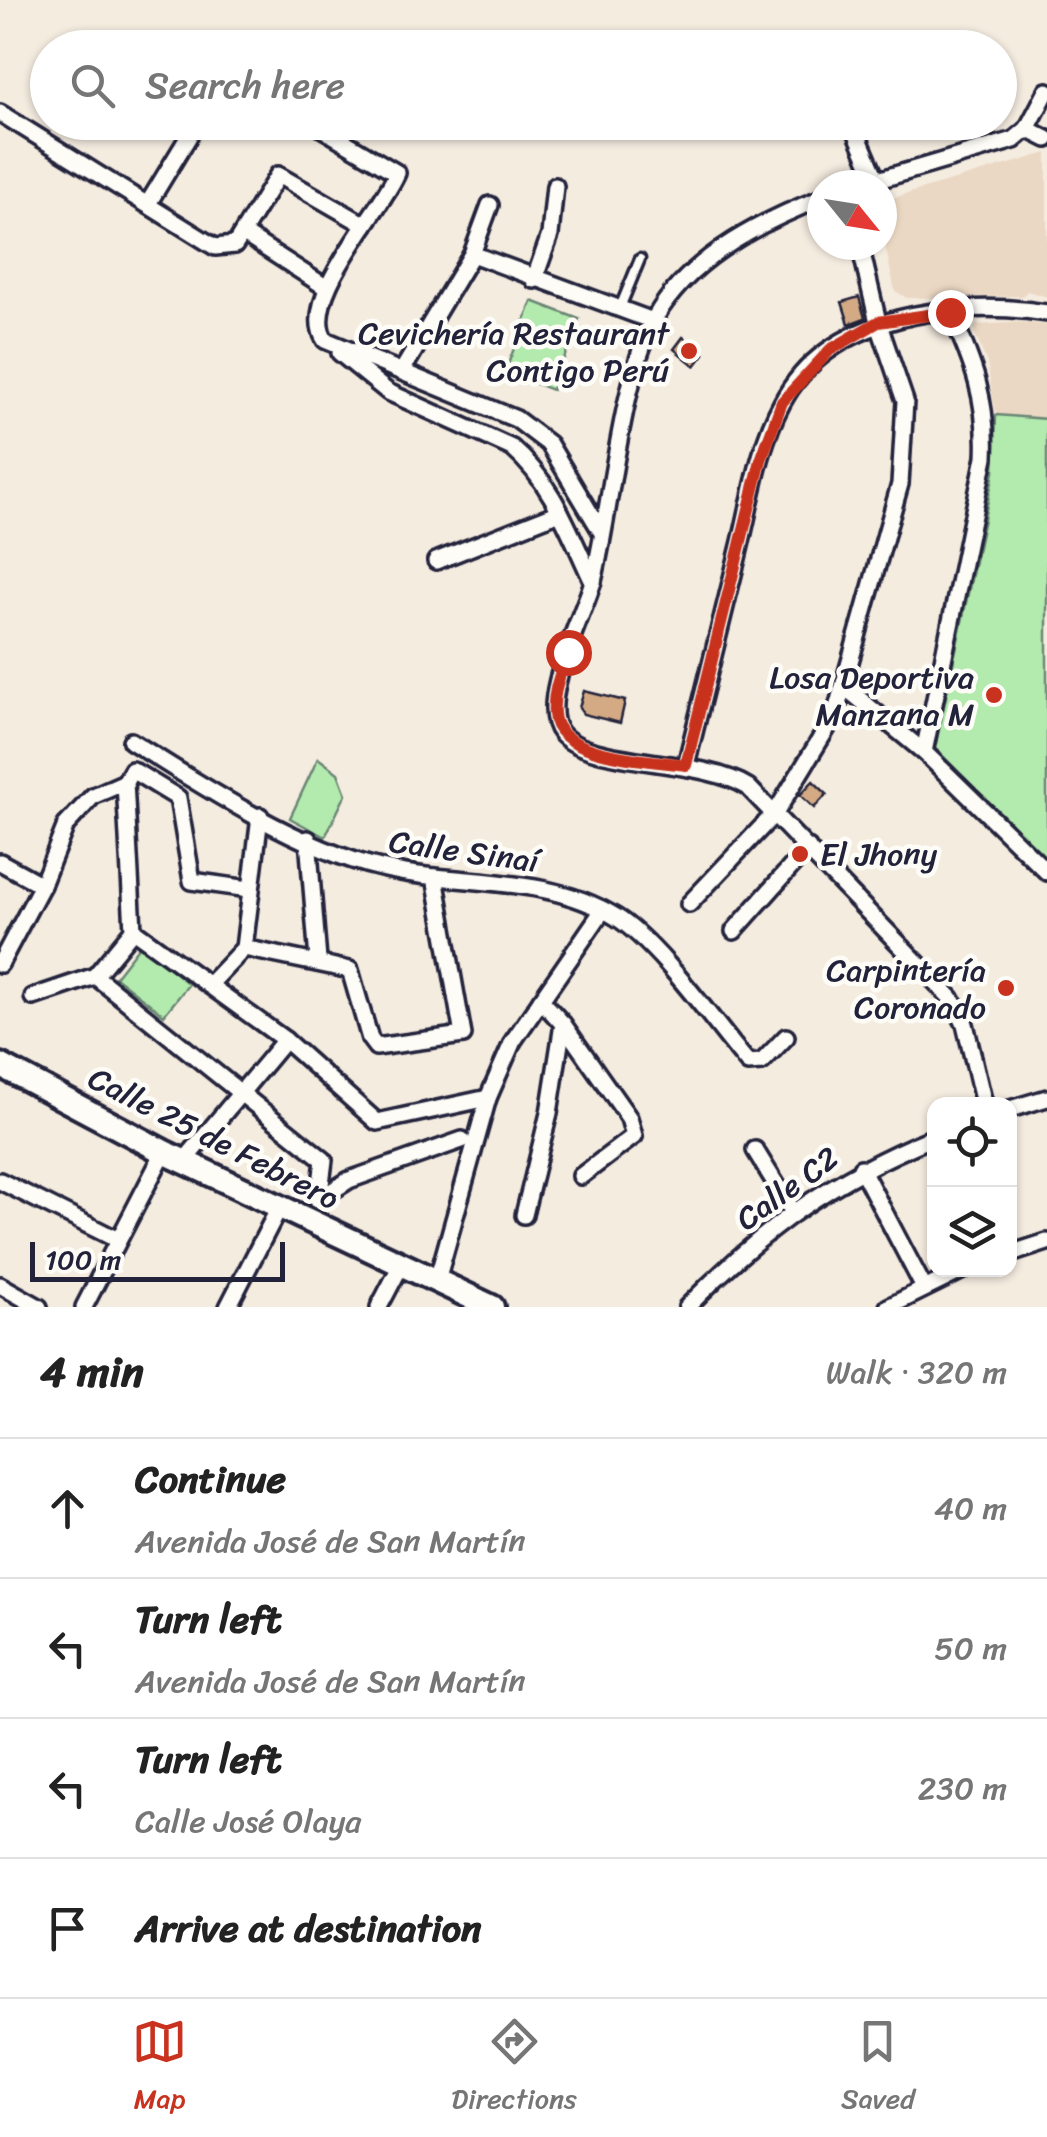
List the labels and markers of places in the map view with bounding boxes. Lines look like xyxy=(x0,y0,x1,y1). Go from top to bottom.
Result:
place label: Cevichería Restaurant Contigo Perú xyxy=(358,305,670,399)
marker: Cevichería Restaurant Contigo Perú xyxy=(678,340,700,362)
place label: Losa Deportiva Manzana M xyxy=(769,649,974,743)
marker: Losa Deportiva Manzana M xyxy=(983,684,1005,706)
place label: El Jhony xyxy=(820,826,938,883)
marker: El Jhony xyxy=(789,843,811,865)
place label: Carpintería Coronado xyxy=(826,942,986,1036)
marker: Carpintería Coronado xyxy=(995,977,1017,999)

